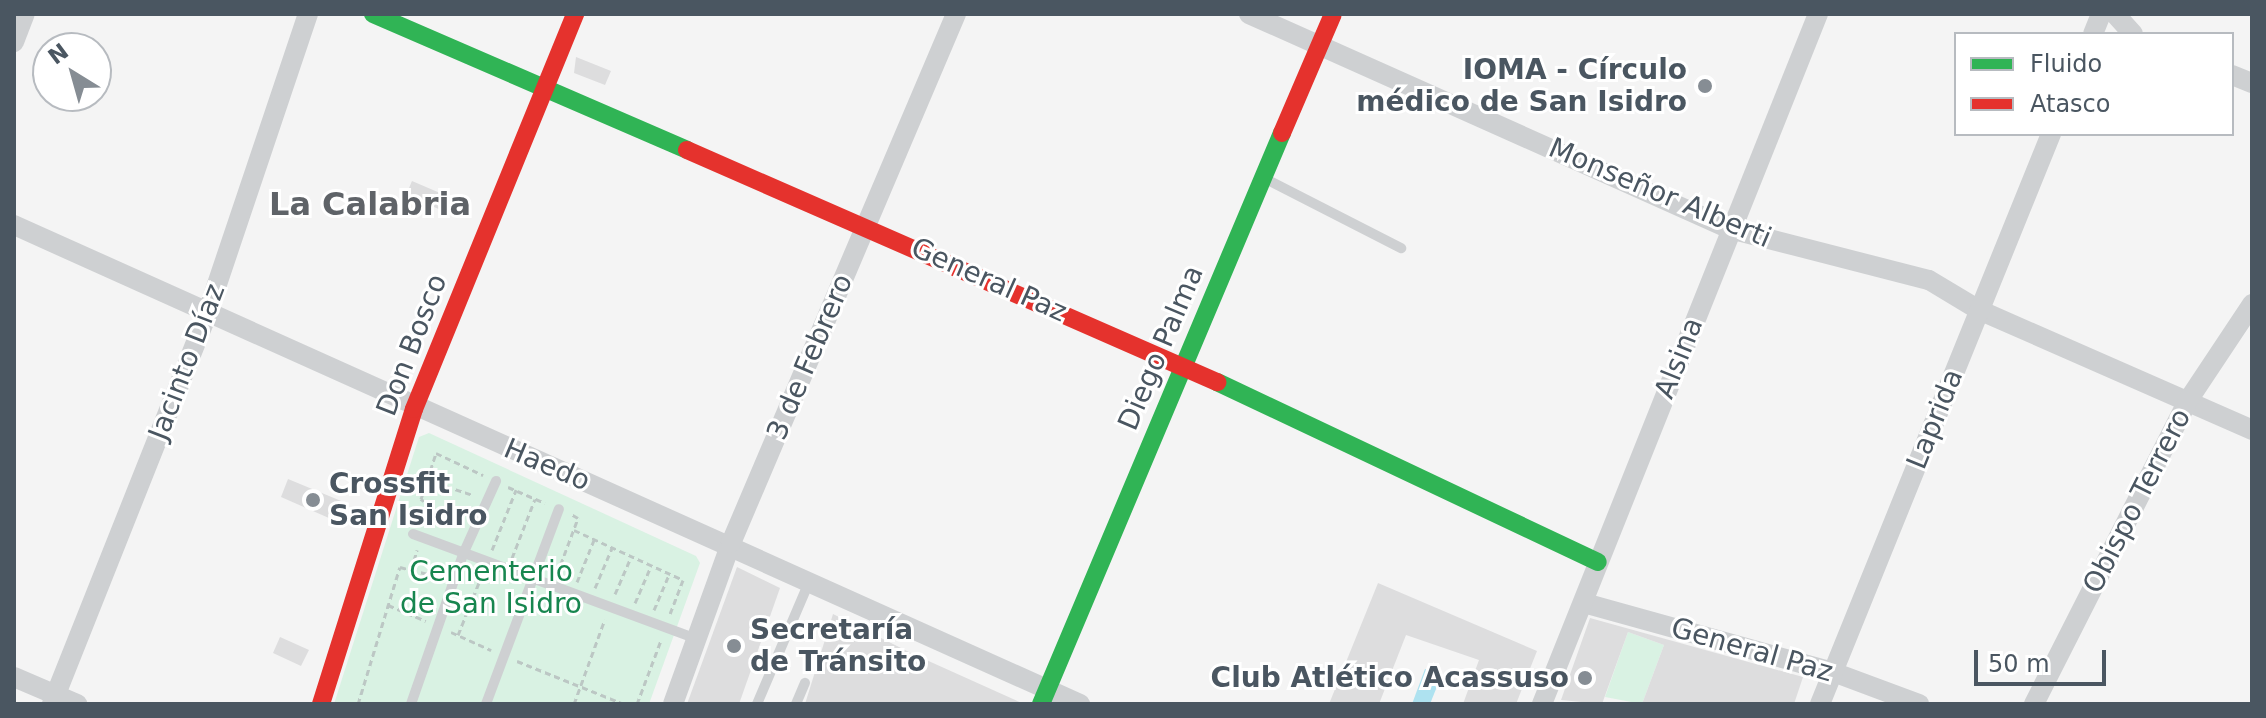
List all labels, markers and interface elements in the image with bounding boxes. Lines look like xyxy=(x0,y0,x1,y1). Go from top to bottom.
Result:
north arrow xyxy=(32,32,112,112)
legend xyxy=(1954,32,2234,136)
text: N xyxy=(44,39,73,70)
text: Fluido xyxy=(2030,50,2102,78)
place label: IOMA - Círculo médico de San Isidro xyxy=(1356,53,1687,119)
marker: IOMA - Círculo médico de San Isidro xyxy=(1694,75,1716,97)
text: Atasco xyxy=(2030,90,2111,118)
street label: Monseñor Alberti xyxy=(1544,131,1776,255)
district label: La Calabria xyxy=(269,185,471,223)
street label: General Paz xyxy=(906,231,1072,329)
street label: Diego Palma xyxy=(1111,261,1211,435)
street label: 3 de Febrero xyxy=(760,269,860,445)
street label: Don Bosco xyxy=(370,270,454,420)
street label: Jacinto Díaz xyxy=(142,279,232,445)
street label: Alsina xyxy=(1648,313,1710,403)
street label: Laprida xyxy=(1900,364,1970,474)
street label: Obispo Terrero xyxy=(2076,403,2198,599)
street label: Haedo xyxy=(499,432,595,498)
place label: Crossfit San Isidro xyxy=(329,467,488,533)
marker: Crossfit San Isidro xyxy=(304,491,322,509)
park label: Cementerio de San Isidro xyxy=(400,555,582,621)
street label: General Paz xyxy=(1667,611,1837,689)
place label: Secretaría de Tránsito xyxy=(750,613,926,679)
scale bar xyxy=(1978,634,2110,684)
marker: Secretaría de Tránsito xyxy=(725,637,743,655)
text: 50 m xyxy=(1988,650,2050,678)
place label: Club Atlético Acassuso xyxy=(1211,661,1569,695)
marker: Club Atlético Acassuso xyxy=(1576,669,1594,687)

